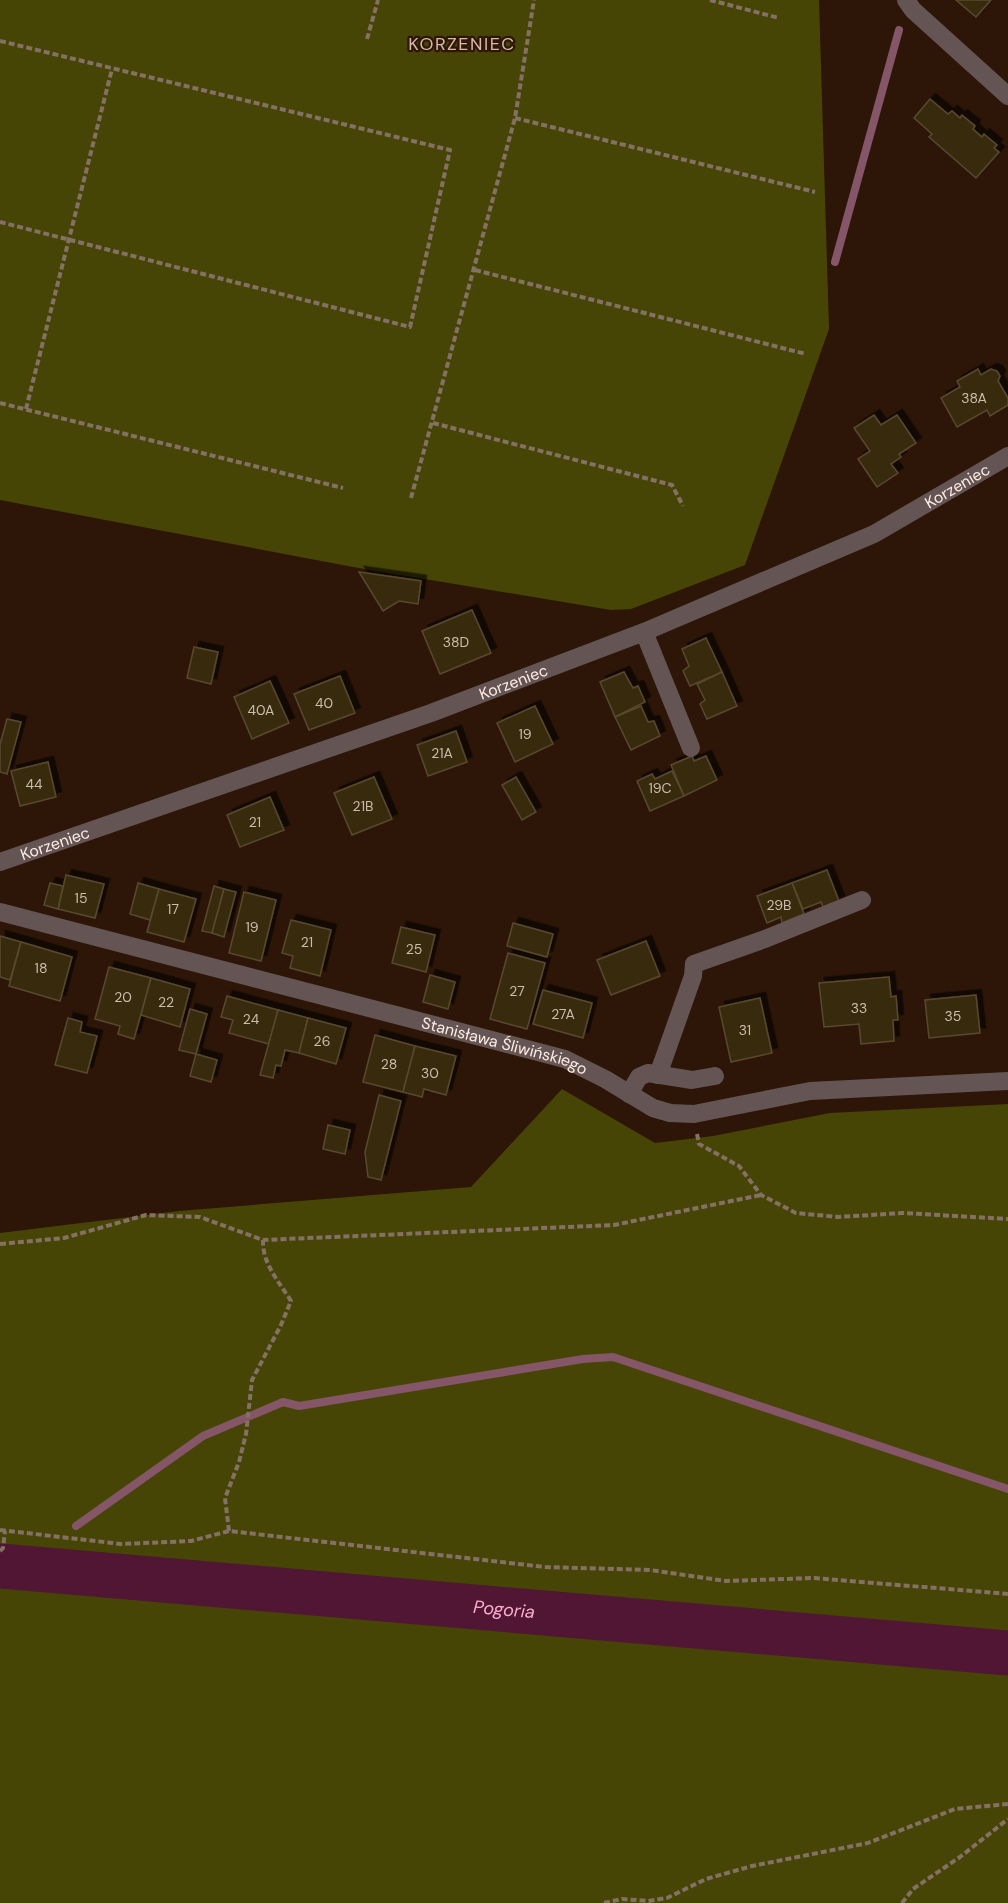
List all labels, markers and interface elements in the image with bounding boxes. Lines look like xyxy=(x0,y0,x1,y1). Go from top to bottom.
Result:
district label: KORZENIEC xyxy=(408,32,516,56)
house number: 38A xyxy=(961,389,987,407)
street label: Korzeniec xyxy=(921,458,993,513)
house number: 38D xyxy=(443,633,469,651)
street label: Korzeniec xyxy=(476,659,551,704)
house number: 40 xyxy=(315,694,333,712)
house number: 40A xyxy=(248,701,274,719)
house number: 19 xyxy=(518,725,532,743)
house number: 21A xyxy=(431,744,453,762)
house number: 44 xyxy=(26,775,43,793)
house number: 19C xyxy=(648,779,672,797)
house number: 21B xyxy=(353,797,373,815)
house number: 21 xyxy=(249,813,261,831)
street label: Korzeniec xyxy=(17,821,92,865)
house number: 15 xyxy=(75,889,87,907)
house number: 29B xyxy=(766,896,792,914)
house number: 17 xyxy=(167,900,179,918)
house number: 19 xyxy=(245,918,259,936)
house number: 21 xyxy=(301,933,313,951)
house number: 25 xyxy=(406,940,422,958)
house number: 18 xyxy=(35,959,47,977)
house number: 27 xyxy=(509,982,525,1000)
house number: 20 xyxy=(114,988,132,1006)
house number: 22 xyxy=(158,993,174,1011)
house number: 33 xyxy=(851,999,867,1017)
house number: 27A xyxy=(551,1005,575,1023)
house number: 35 xyxy=(945,1007,961,1025)
house number: 24 xyxy=(243,1010,260,1028)
street label: Stanisława Śliwińskiego xyxy=(419,1012,591,1079)
house number: 31 xyxy=(739,1021,751,1039)
house number: 26 xyxy=(314,1032,330,1050)
house number: 28 xyxy=(381,1055,397,1073)
house number: 30 xyxy=(421,1064,439,1082)
water label: Pogoria xyxy=(472,1595,536,1624)

